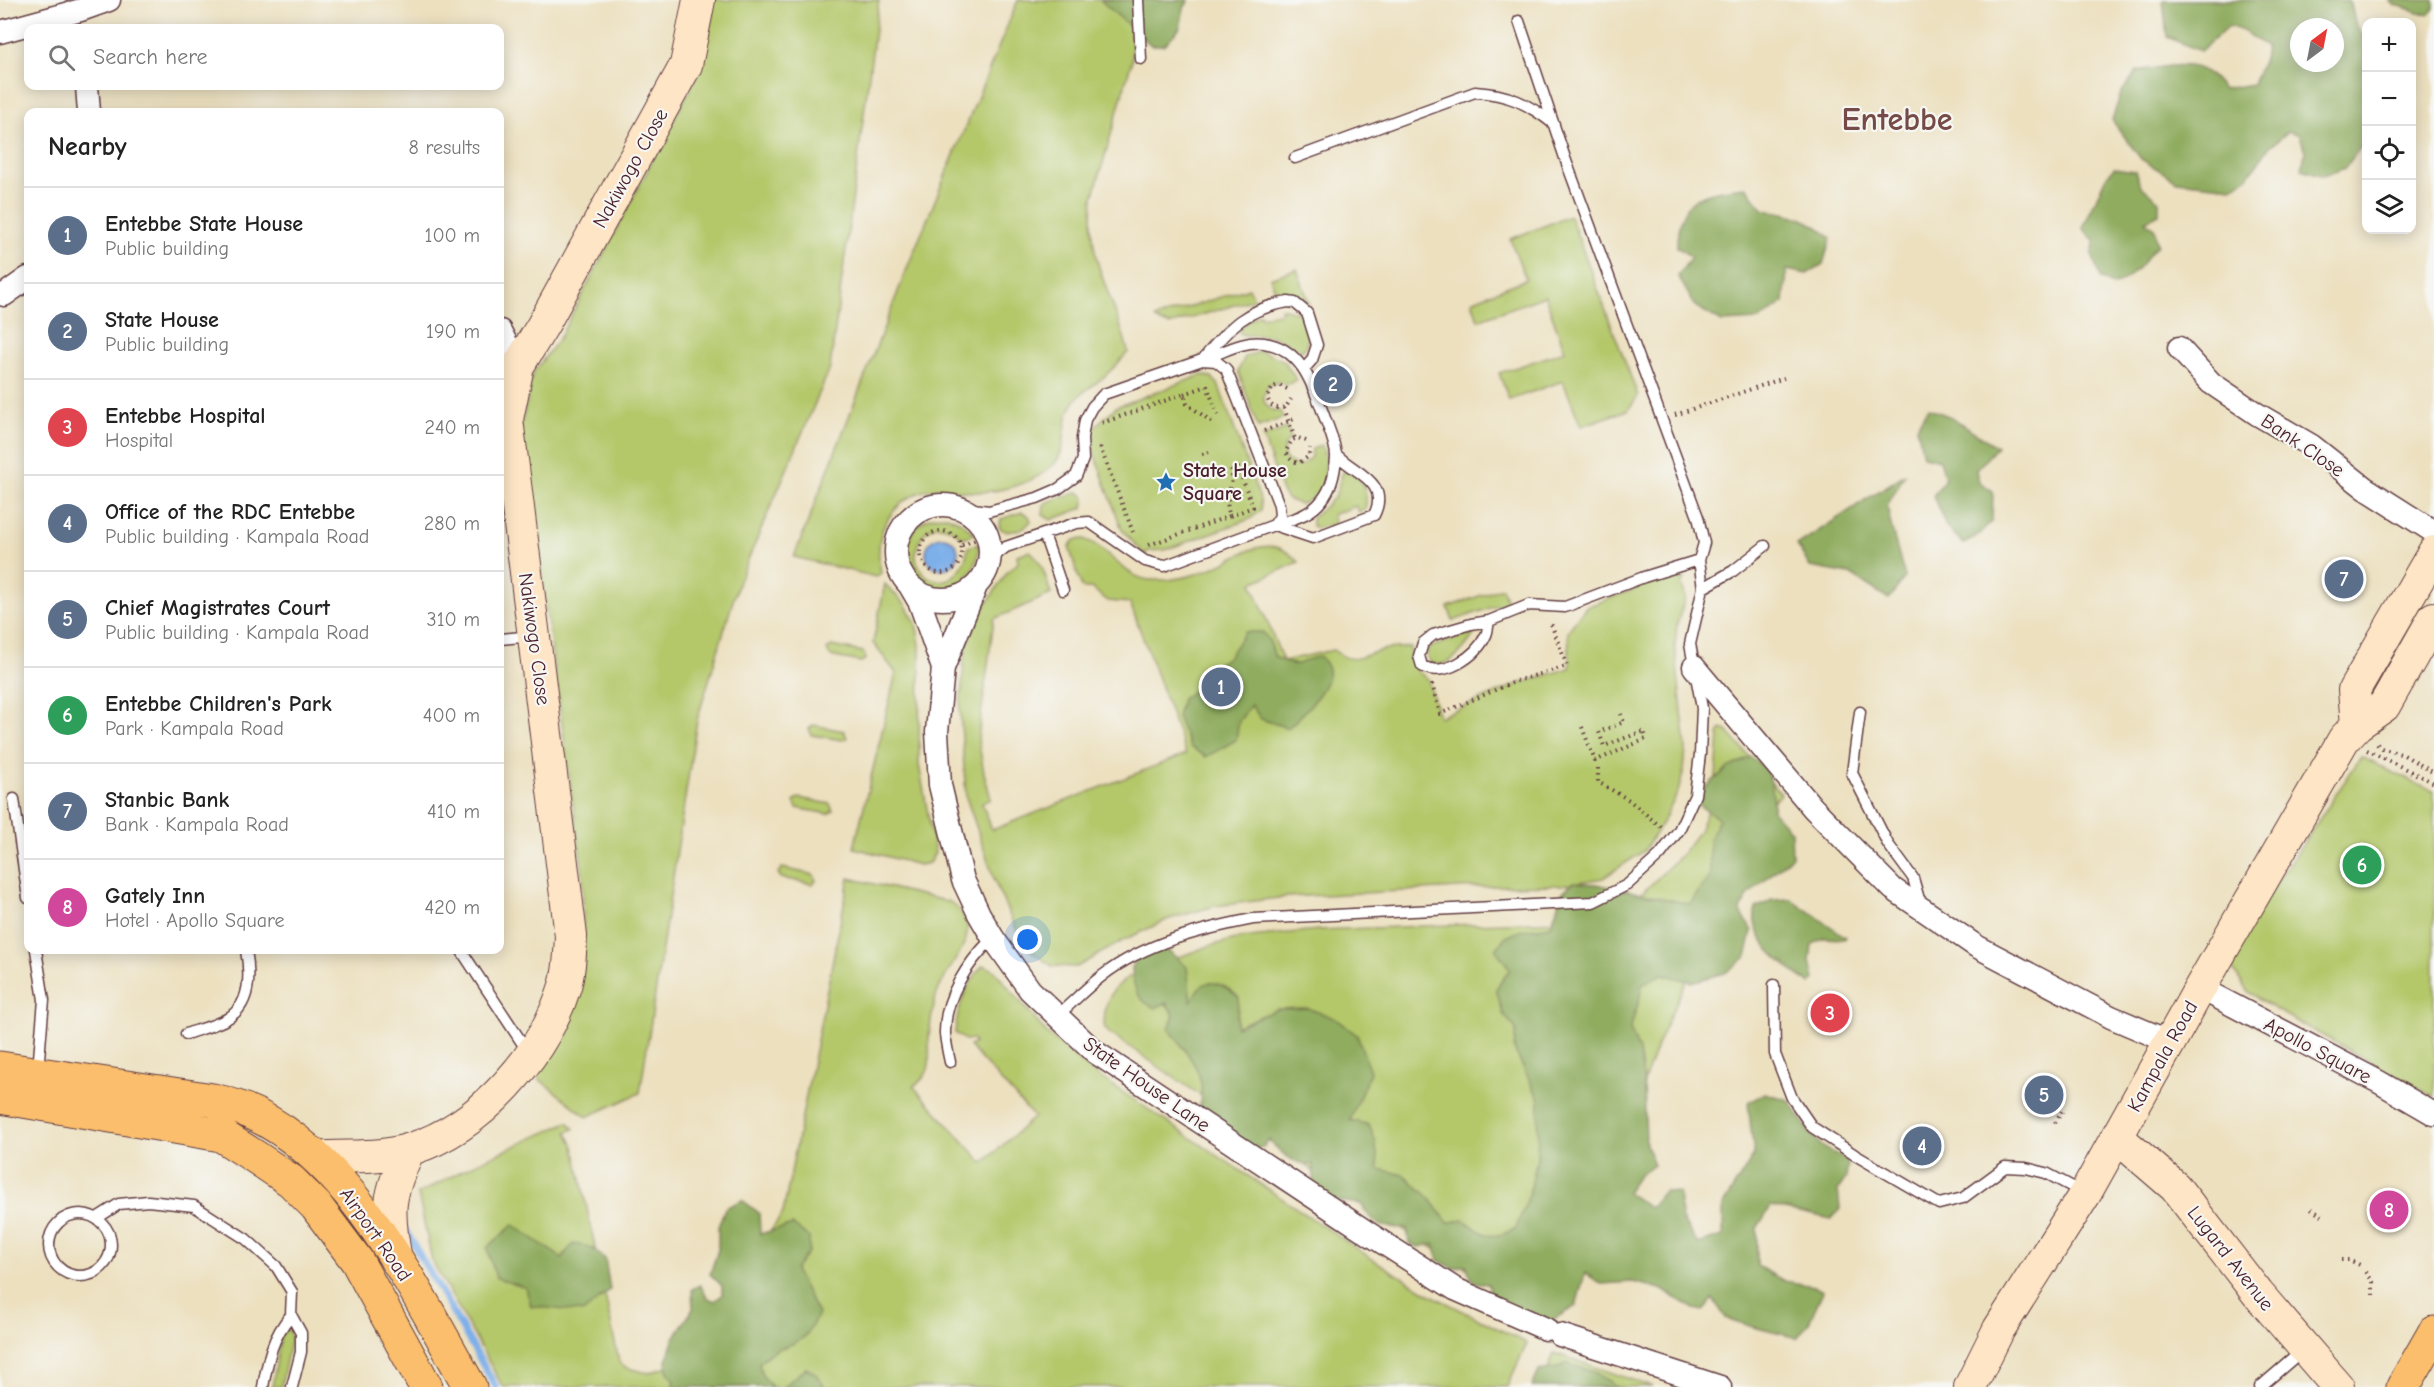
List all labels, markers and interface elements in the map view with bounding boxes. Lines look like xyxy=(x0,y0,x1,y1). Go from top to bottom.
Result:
north arrow xyxy=(2290,18,2344,72)
map controls xyxy=(2362,18,2416,234)
button: + xyxy=(2362,18,2416,72)
search box xyxy=(24,24,504,90)
icon: search xyxy=(45,41,78,74)
text: Search here xyxy=(93,44,208,70)
button: − xyxy=(2362,72,2416,126)
district label: Entebbe xyxy=(1841,101,1953,138)
street label: Nakiwogo Close xyxy=(588,104,673,232)
button: locate xyxy=(2362,126,2416,180)
text: Nearby xyxy=(48,132,127,162)
text: 8 results xyxy=(408,136,480,159)
button: layers xyxy=(2362,180,2416,234)
text: Entebbe State House xyxy=(105,211,303,237)
text: 1 xyxy=(64,224,71,247)
text: 100 m xyxy=(425,224,480,247)
text: Public building xyxy=(105,237,229,260)
text: State House xyxy=(105,307,219,333)
text: 2 xyxy=(63,320,72,343)
text: 190 m xyxy=(426,320,480,343)
text: Public building xyxy=(105,333,229,356)
pin: 2 xyxy=(1314,362,1352,406)
text: Entebbe Hospital xyxy=(105,403,266,429)
street label: Bank Close xyxy=(2257,409,2349,482)
text: 3 xyxy=(63,416,72,439)
text: 240 m xyxy=(425,416,480,439)
text: Hospital xyxy=(105,429,173,452)
place label: State House Square xyxy=(1183,459,1287,505)
place icon: State House Square xyxy=(1154,470,1178,494)
text: Office of the RDC Entebbe xyxy=(105,499,355,525)
text: 4 xyxy=(63,512,72,535)
text: 280 m xyxy=(424,512,480,535)
text: Public building · Kampala Road xyxy=(105,525,369,548)
pin: 7 xyxy=(2324,556,2364,602)
street label: Nakiwogo Close xyxy=(514,572,555,707)
text: Chief Magistrates Court xyxy=(105,595,330,621)
text: 5 xyxy=(62,608,73,631)
text: 310 m xyxy=(427,608,480,631)
text: Public building · Kampala Road xyxy=(105,621,369,644)
pin: 1 xyxy=(1202,664,1240,710)
text: Entebbe Children's Park xyxy=(105,691,332,717)
text: 6 xyxy=(62,704,73,727)
text: 400 m xyxy=(423,704,480,727)
text: Park · Kampala Road xyxy=(105,717,284,740)
text: Stanbic Bank xyxy=(105,787,229,813)
text: 7 xyxy=(63,800,72,823)
text: 410 m xyxy=(427,800,480,823)
text: Bank · Kampala Road xyxy=(105,813,289,836)
pin: 6 xyxy=(2342,842,2382,888)
text: Gately Inn xyxy=(105,883,205,909)
text: 8 xyxy=(62,896,73,919)
text: 420 m xyxy=(424,896,480,919)
text: Hotel · Apollo Square xyxy=(105,909,285,932)
your location xyxy=(1013,925,1042,954)
pin: 3 xyxy=(1810,990,1850,1036)
street label: Kampala Road xyxy=(2122,997,2202,1116)
street label: Apollo Square xyxy=(2260,1013,2375,1088)
street label: State House Lane xyxy=(1079,1032,1215,1137)
pin: 5 xyxy=(2024,1072,2064,1118)
pin: 4 xyxy=(1902,1124,1942,1168)
street label: Airport Road xyxy=(335,1183,416,1285)
pin: 8 xyxy=(2370,1188,2408,1232)
street label: Lugard Avenue xyxy=(2183,1201,2279,1315)

